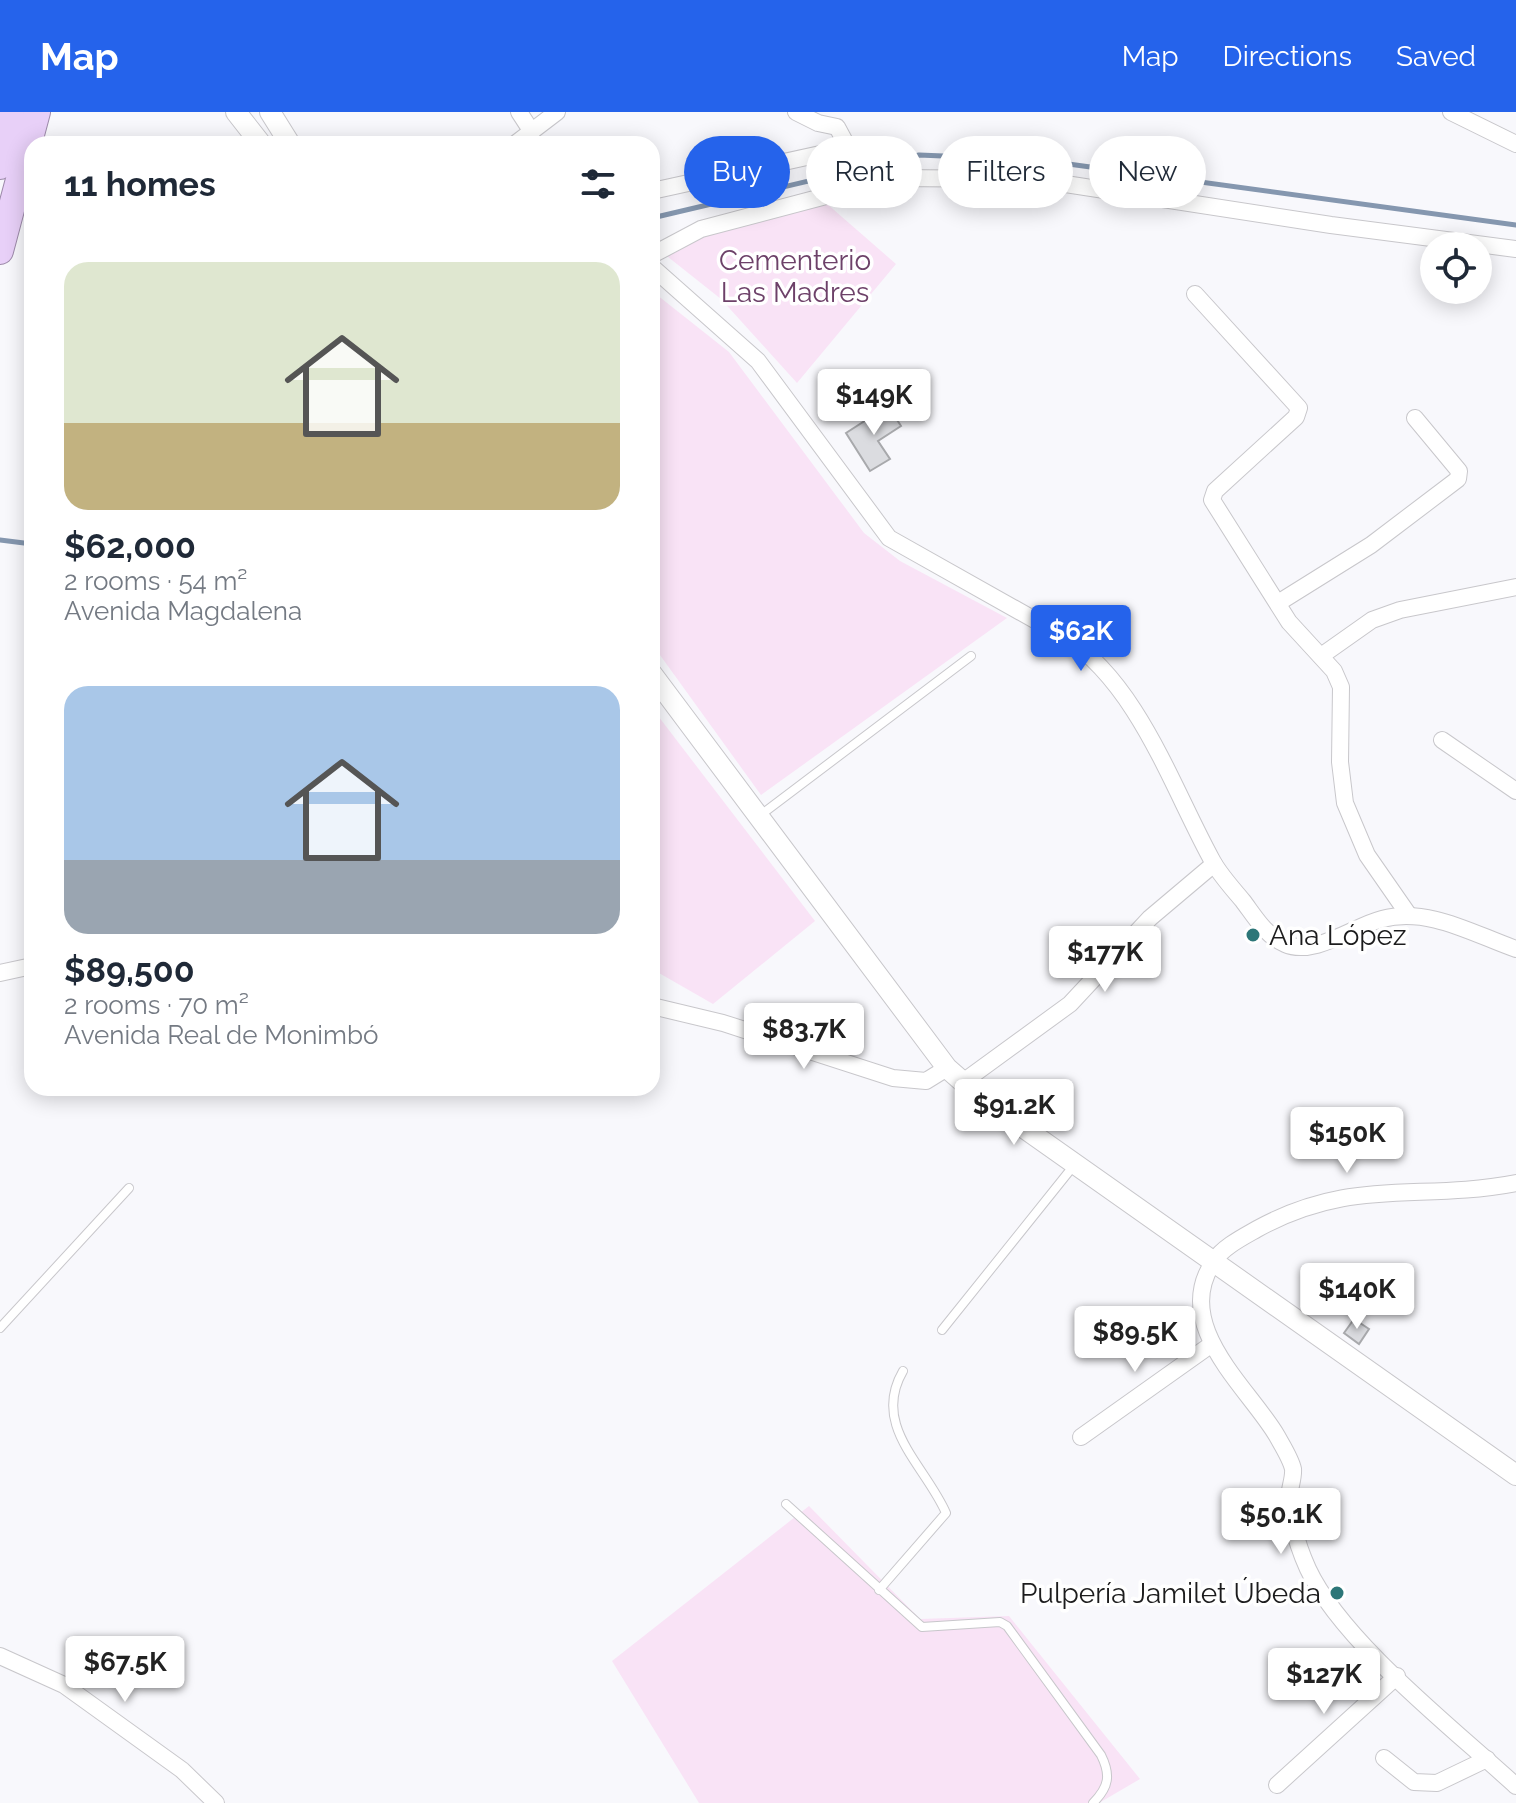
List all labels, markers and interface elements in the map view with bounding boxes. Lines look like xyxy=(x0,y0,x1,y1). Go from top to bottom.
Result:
text: Map xyxy=(40,34,119,79)
text: Map xyxy=(1122,40,1179,73)
text: Directions xyxy=(1223,40,1352,73)
text: Saved xyxy=(1396,40,1476,73)
chip: Buy xyxy=(684,136,790,208)
chip: Rent xyxy=(806,136,922,208)
chip: Filters xyxy=(938,136,1073,208)
chip: New xyxy=(1089,136,1206,208)
icon: filters xyxy=(576,162,620,206)
text: 11 homes xyxy=(64,164,216,204)
map controls xyxy=(1420,232,1492,304)
button: locate xyxy=(1420,232,1492,304)
park label: Cementerio Las Madres xyxy=(719,244,871,309)
icon: home xyxy=(270,314,414,458)
pin: $149K xyxy=(818,369,930,437)
text: $149K xyxy=(836,380,912,410)
text: $62,000 xyxy=(64,526,196,566)
text: 2 rooms · 54 m² xyxy=(64,566,247,596)
text: Avenida Magdalena xyxy=(64,596,302,626)
pin: $62K xyxy=(1034,605,1128,673)
text: $62K xyxy=(1049,616,1113,646)
icon: home xyxy=(270,738,414,882)
place label: Ana López xyxy=(1269,919,1407,952)
pin: $177K xyxy=(1049,926,1161,994)
marker: Ana López xyxy=(1244,926,1262,944)
text: $177K xyxy=(1067,937,1143,967)
text: $89,500 xyxy=(64,950,195,990)
text: 2 rooms · 70 m² xyxy=(64,990,249,1020)
pin: $83.7K xyxy=(739,1003,869,1071)
text: $83.7K xyxy=(762,1014,846,1044)
text: Avenida Real de Monimbó xyxy=(64,1020,378,1050)
pin: $91.2K xyxy=(949,1079,1079,1147)
text: $91.2K xyxy=(973,1090,1055,1120)
pin: $150K xyxy=(1291,1107,1403,1175)
text: $150K xyxy=(1308,1118,1386,1148)
pin: $140K xyxy=(1301,1263,1413,1331)
text: $140K xyxy=(1318,1274,1396,1304)
pin: $89.5K xyxy=(1070,1306,1200,1374)
text: $89.5K xyxy=(1092,1317,1178,1347)
pin: $50.1K xyxy=(1216,1488,1346,1556)
text: $50.1K xyxy=(1240,1499,1322,1529)
place label: Pulpería Jamilet Úbeda xyxy=(1020,1577,1321,1610)
marker: Pulpería Jamilet Úbeda xyxy=(1328,1584,1346,1602)
pin: $67.5K xyxy=(60,1636,190,1704)
text: $67.5K xyxy=(83,1647,167,1677)
pin: $127K xyxy=(1268,1648,1380,1716)
text: $127K xyxy=(1286,1659,1362,1689)

